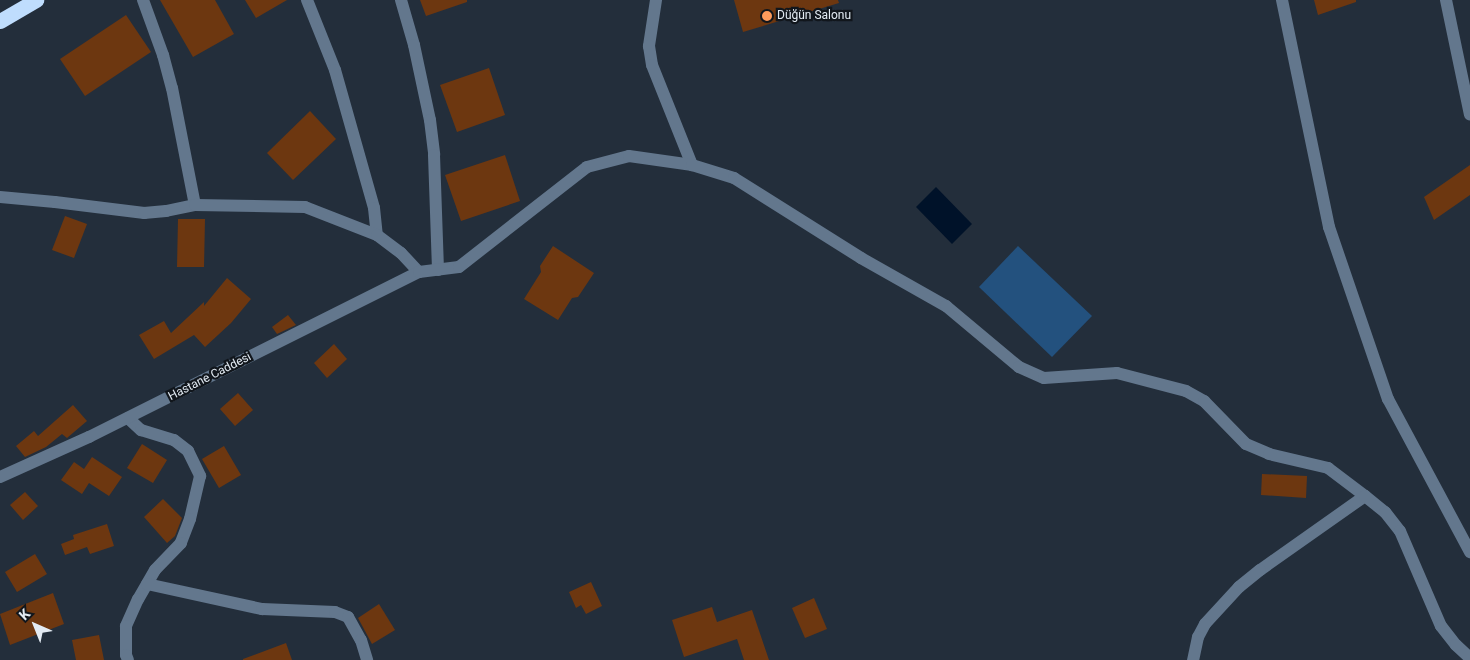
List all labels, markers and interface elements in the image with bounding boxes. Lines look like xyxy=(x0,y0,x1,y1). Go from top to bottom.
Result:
place label: Düğün Salonu xyxy=(777,9,851,23)
marker: Düğün Salonu xyxy=(761,10,773,22)
street label: Hastane Caddesi xyxy=(166,350,254,404)
north arrow xyxy=(10,600,60,650)
text: K xyxy=(16,605,33,623)

